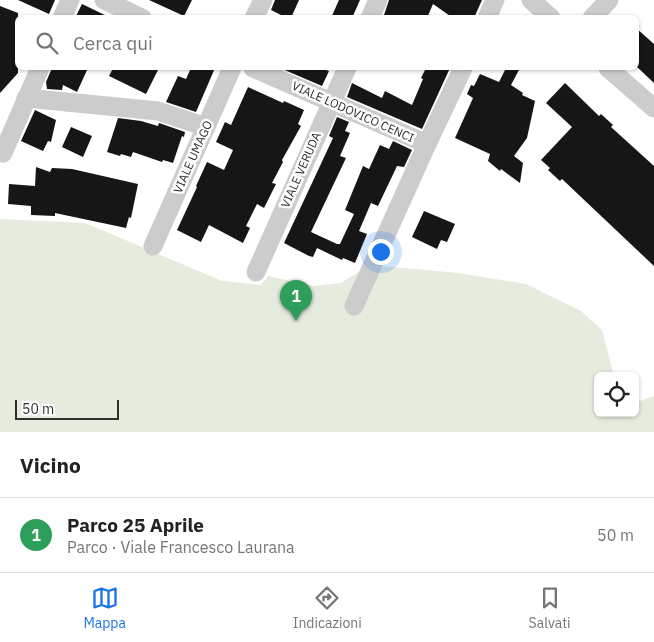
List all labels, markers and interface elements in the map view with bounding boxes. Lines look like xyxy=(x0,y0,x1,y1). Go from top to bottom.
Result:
search box xyxy=(15,15,639,70)
icon: search xyxy=(33,29,61,57)
text: Cerca qui xyxy=(73,31,153,55)
street label: VIALE LODOVICO CENCI xyxy=(290,78,417,145)
street label: VIALE UMAGO xyxy=(170,118,215,195)
street label: VIALE VERUDA xyxy=(277,129,324,210)
your location xyxy=(368,239,394,265)
pin: 1 xyxy=(280,280,312,321)
map controls xyxy=(594,372,639,417)
button: locate xyxy=(594,372,639,417)
scale bar xyxy=(15,397,119,420)
text: 50 m xyxy=(22,400,54,418)
text: Vicino xyxy=(20,451,81,479)
text: Parco 25 Aprile xyxy=(67,513,204,537)
text: 1 xyxy=(31,525,41,545)
text: 50 m xyxy=(597,525,634,545)
text: Parco · Viale Francesco Laurana xyxy=(67,537,295,557)
tab: Mappa xyxy=(83,584,126,632)
tab: Indicazioni xyxy=(293,584,362,632)
tab: Salvati xyxy=(529,584,571,632)

